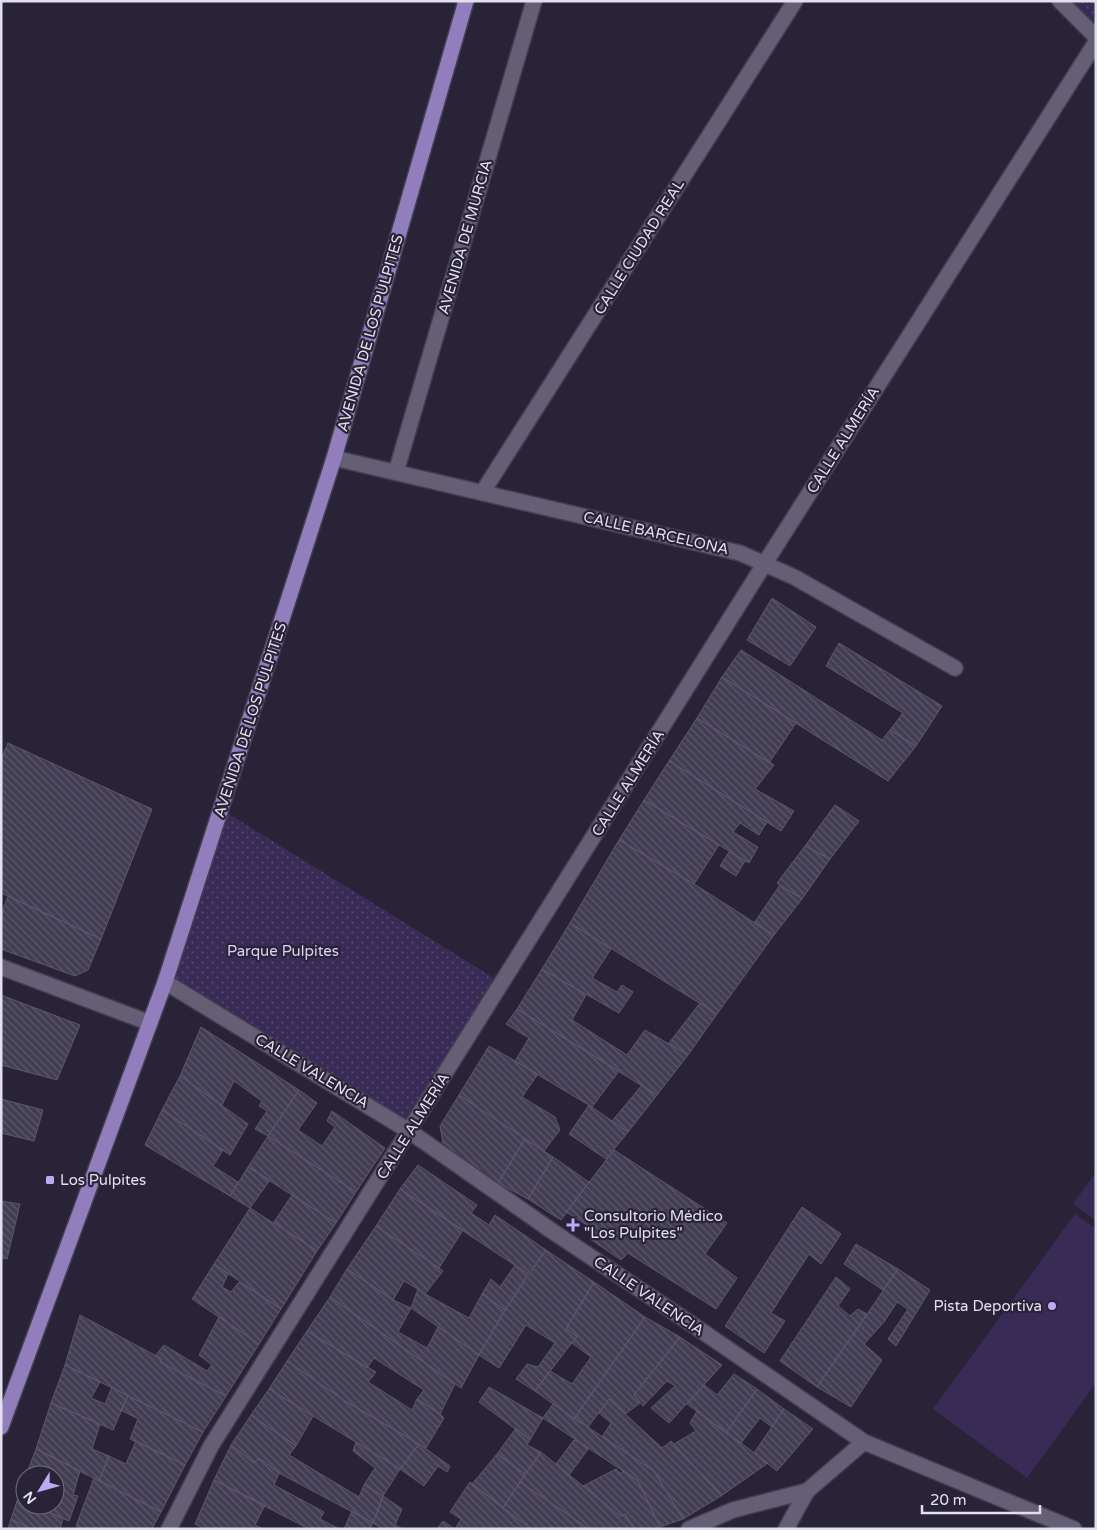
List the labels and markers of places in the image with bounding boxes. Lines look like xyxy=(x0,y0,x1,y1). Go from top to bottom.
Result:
place label: Los Pulpites xyxy=(60,1171,146,1189)
marker: Los Pulpites xyxy=(44,1174,56,1186)
place label: Consultorio Médico "Los Pulpites" xyxy=(584,1207,723,1242)
marker: Consultorio Médico "Los Pulpites" xyxy=(566,1218,580,1232)
place label: Pista Deportiva xyxy=(934,1297,1042,1315)
marker: Pista Deportiva xyxy=(1046,1300,1058,1312)

